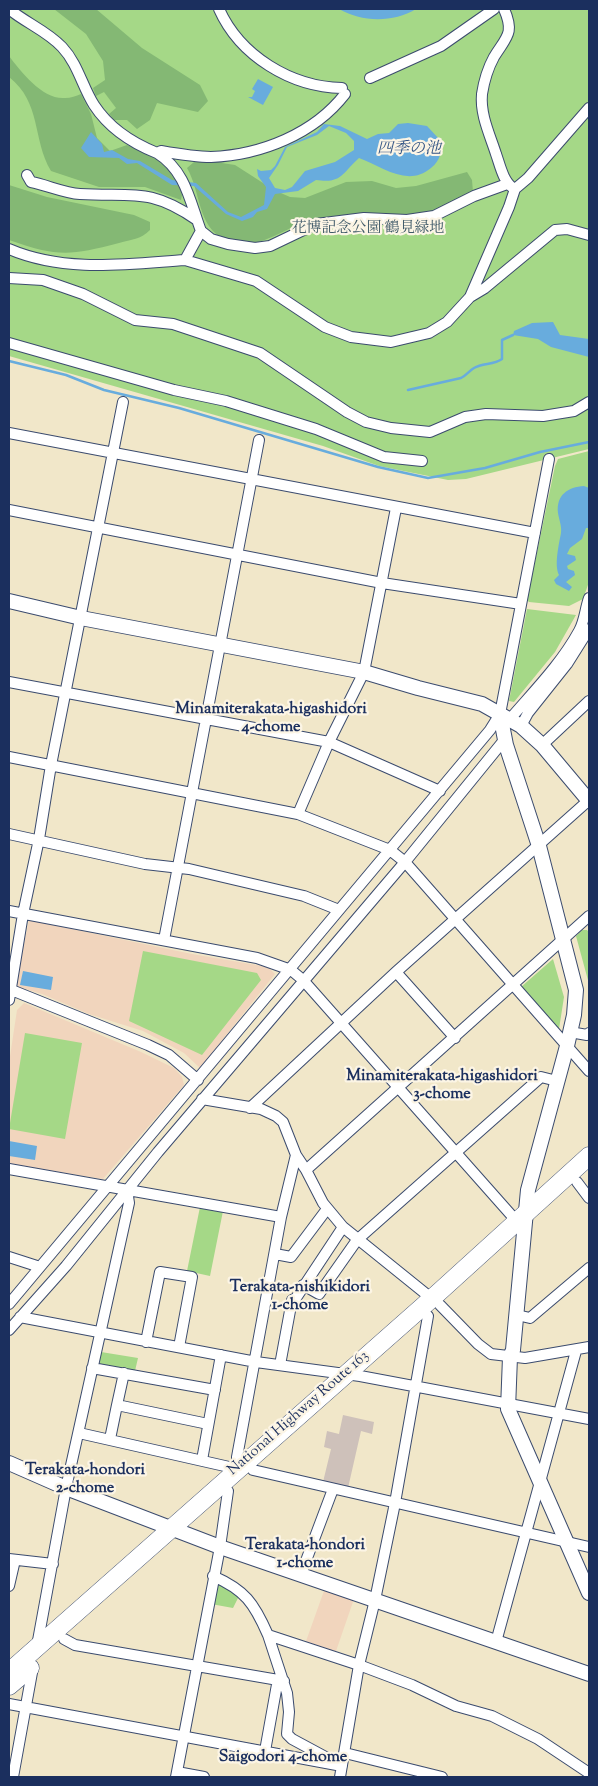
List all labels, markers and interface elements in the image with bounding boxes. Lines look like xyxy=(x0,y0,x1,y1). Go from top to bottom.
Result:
water label: 四季の池 xyxy=(377,140,441,160)
park label: 花博記念公園 鶴見緑地 xyxy=(291,220,445,238)
district label: Minamiterakata-higashidori 4-chome xyxy=(175,700,367,738)
district label: Minamiterakata-higashidori 3-chome xyxy=(346,1067,538,1105)
district label: Terakata-nishikidori 1-chome xyxy=(230,1278,370,1316)
street label: National Highway Route 163 xyxy=(225,1348,373,1480)
district label: Terakata-hondori 2-chome xyxy=(25,1461,145,1499)
district label: Terakata-hondori 1-chome xyxy=(245,1536,365,1574)
district label: Saigodori 4-chome xyxy=(219,1748,347,1768)

